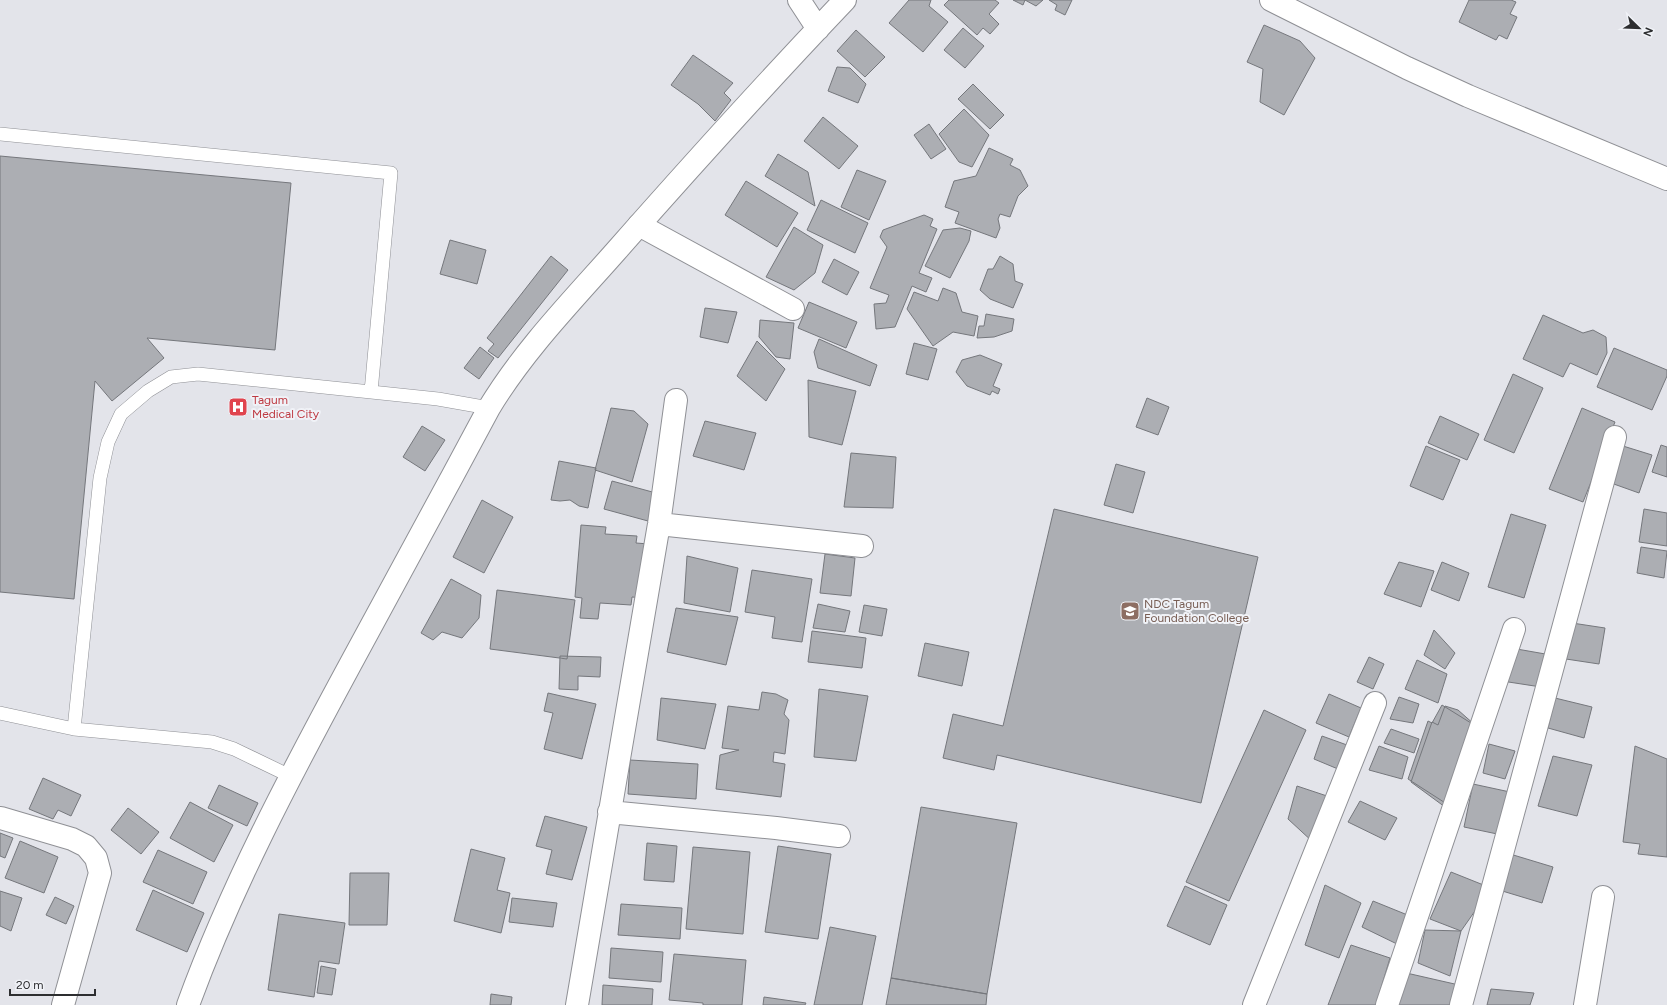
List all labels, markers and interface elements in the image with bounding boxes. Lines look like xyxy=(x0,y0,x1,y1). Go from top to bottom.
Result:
north arrow xyxy=(1619,8,1659,48)
text: N xyxy=(1640,25,1655,38)
place label: Tagum Medical City xyxy=(252,393,320,421)
hospital icon: Tagum Medical City xyxy=(227,396,249,418)
place label: NDC Tagum Foundation College xyxy=(1144,597,1249,625)
school or university icon: NDC Tagum Foundation College xyxy=(1119,600,1141,622)
scale bar xyxy=(10,971,95,997)
text: 20 m xyxy=(16,978,44,992)

